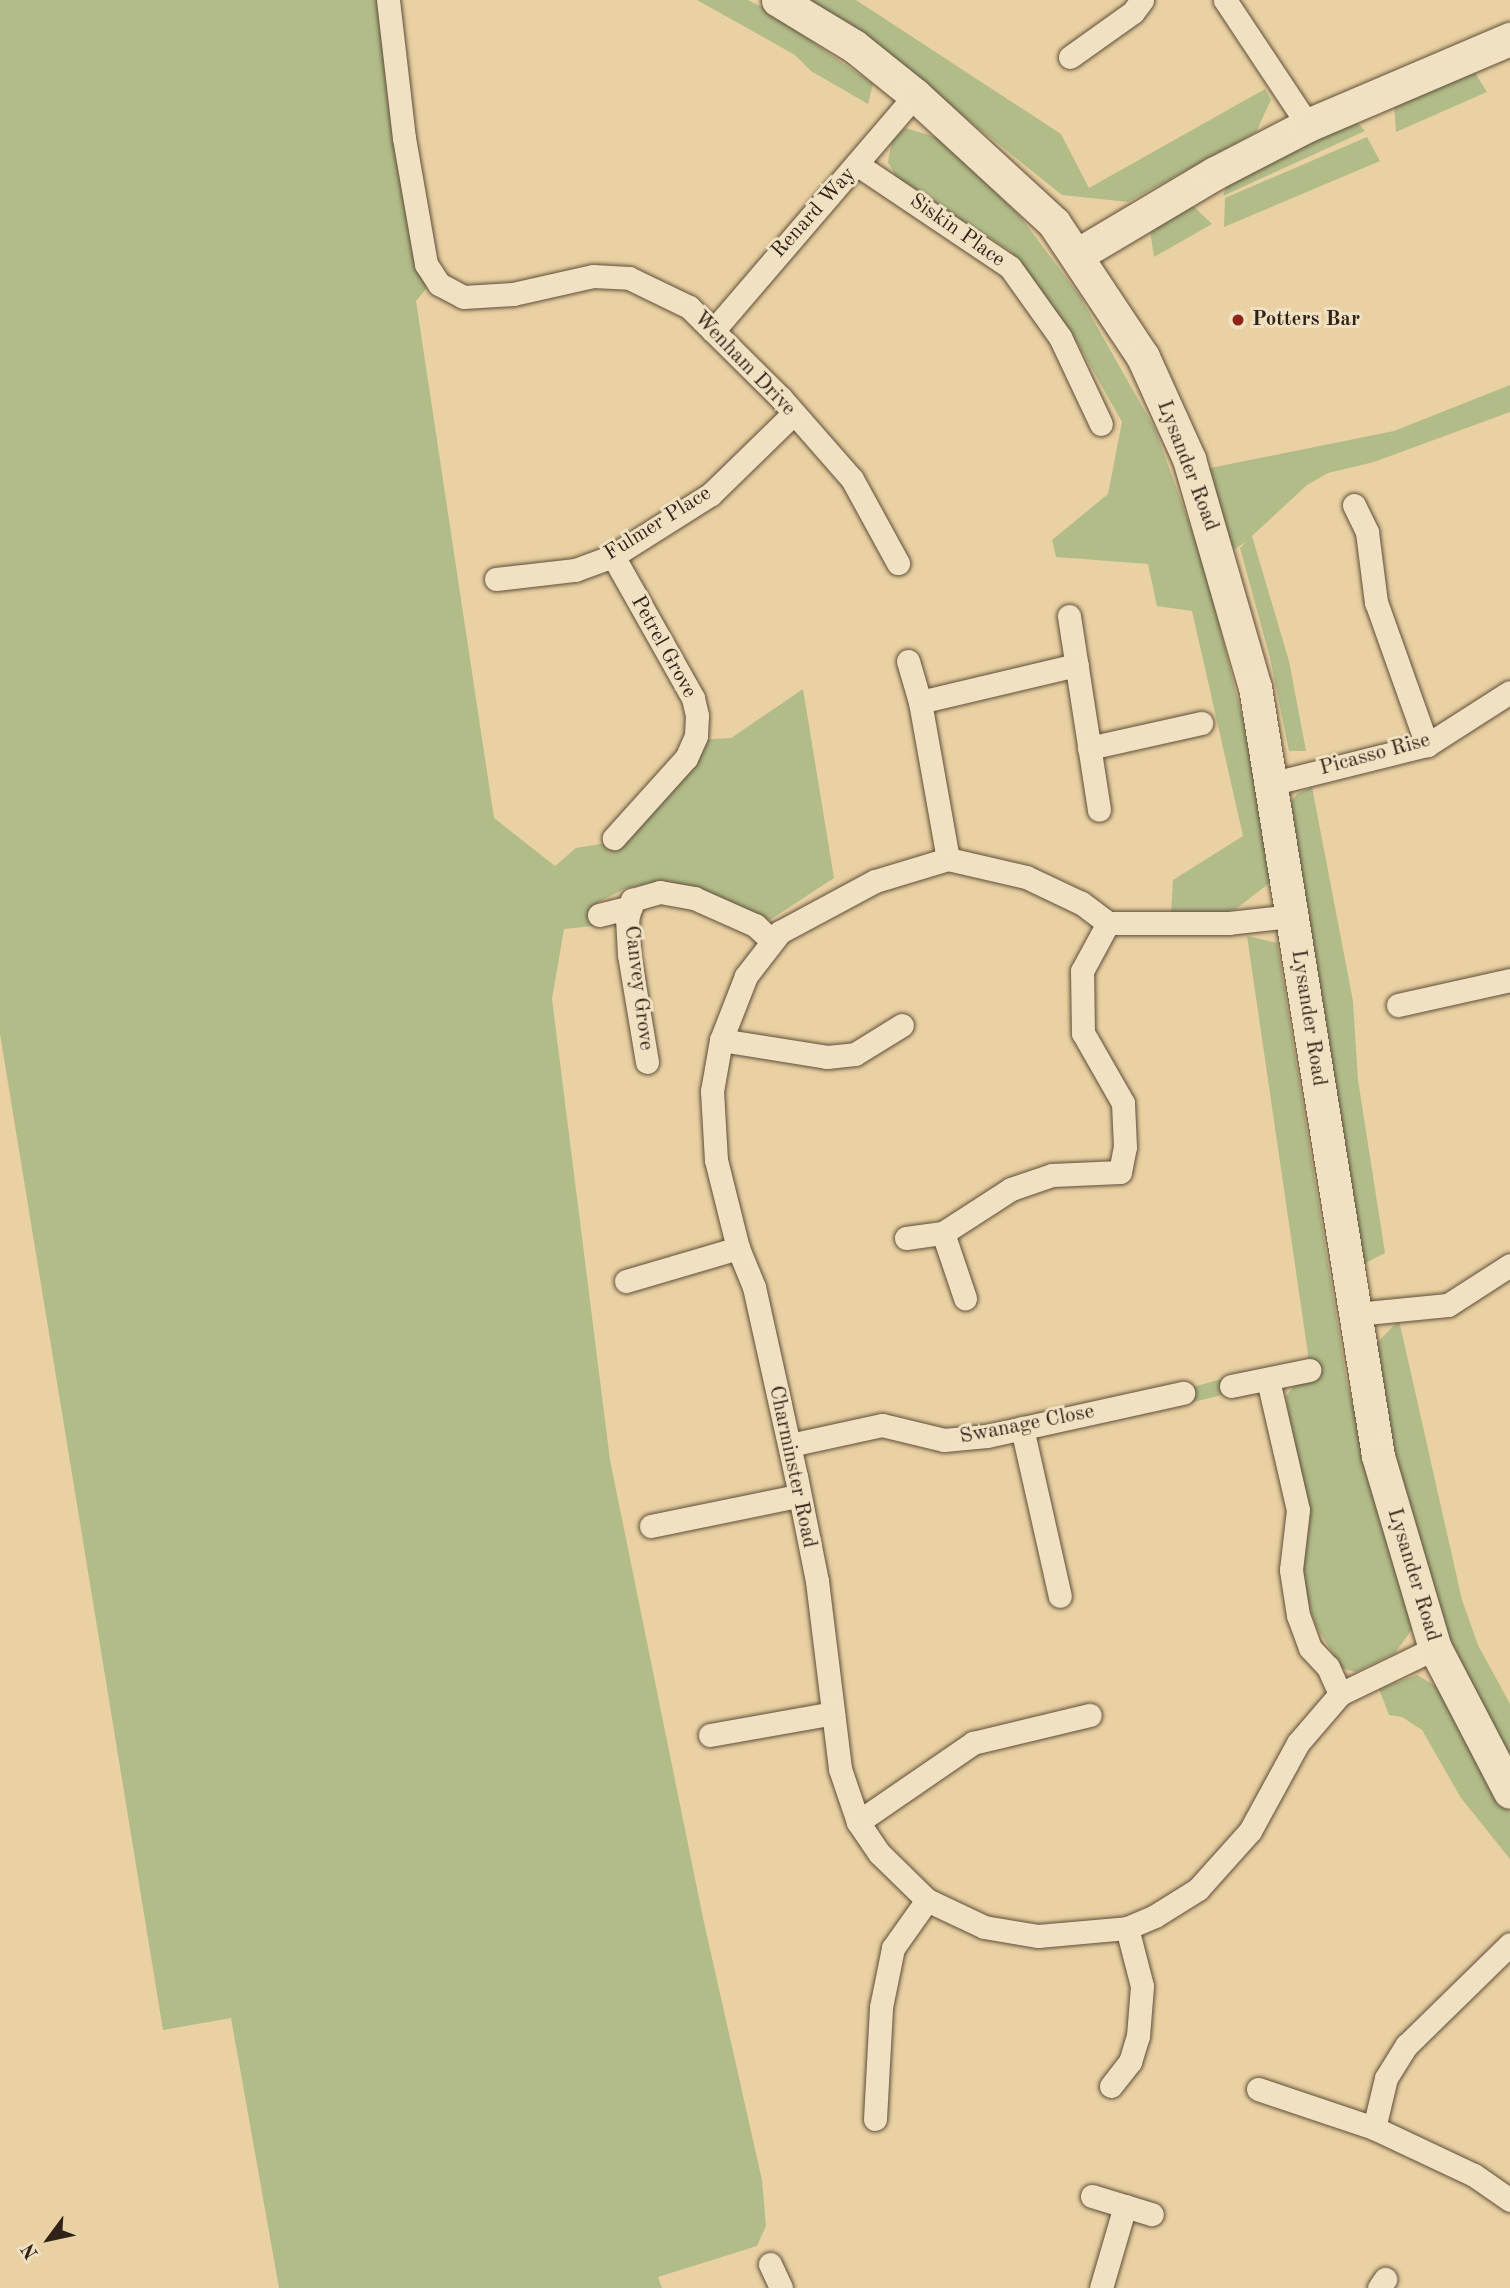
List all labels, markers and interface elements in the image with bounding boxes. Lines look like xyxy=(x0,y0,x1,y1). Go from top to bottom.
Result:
street label: Renard Way xyxy=(767,162,861,264)
street label: Siskin Place xyxy=(904,189,1010,273)
street label: Wenham Drive xyxy=(688,306,800,422)
place label: Potters Bar xyxy=(1252,307,1360,333)
marker: Potters Bar xyxy=(1230,312,1246,328)
street label: Lysander Road xyxy=(1151,397,1223,535)
street label: Fulmer Place xyxy=(600,481,716,567)
street label: Petrel Grove xyxy=(625,591,701,703)
street label: Picasso Rise xyxy=(1317,728,1433,782)
street label: Canvey Grove xyxy=(618,924,658,1052)
street label: Lysander Road xyxy=(1285,948,1331,1088)
street label: Charminster Road xyxy=(762,1383,822,1551)
street label: Swanage Close xyxy=(958,1400,1096,1450)
street label: Lysander Road xyxy=(1381,1505,1445,1645)
north arrow xyxy=(14,2204,84,2274)
text: N xyxy=(19,2239,43,2262)

